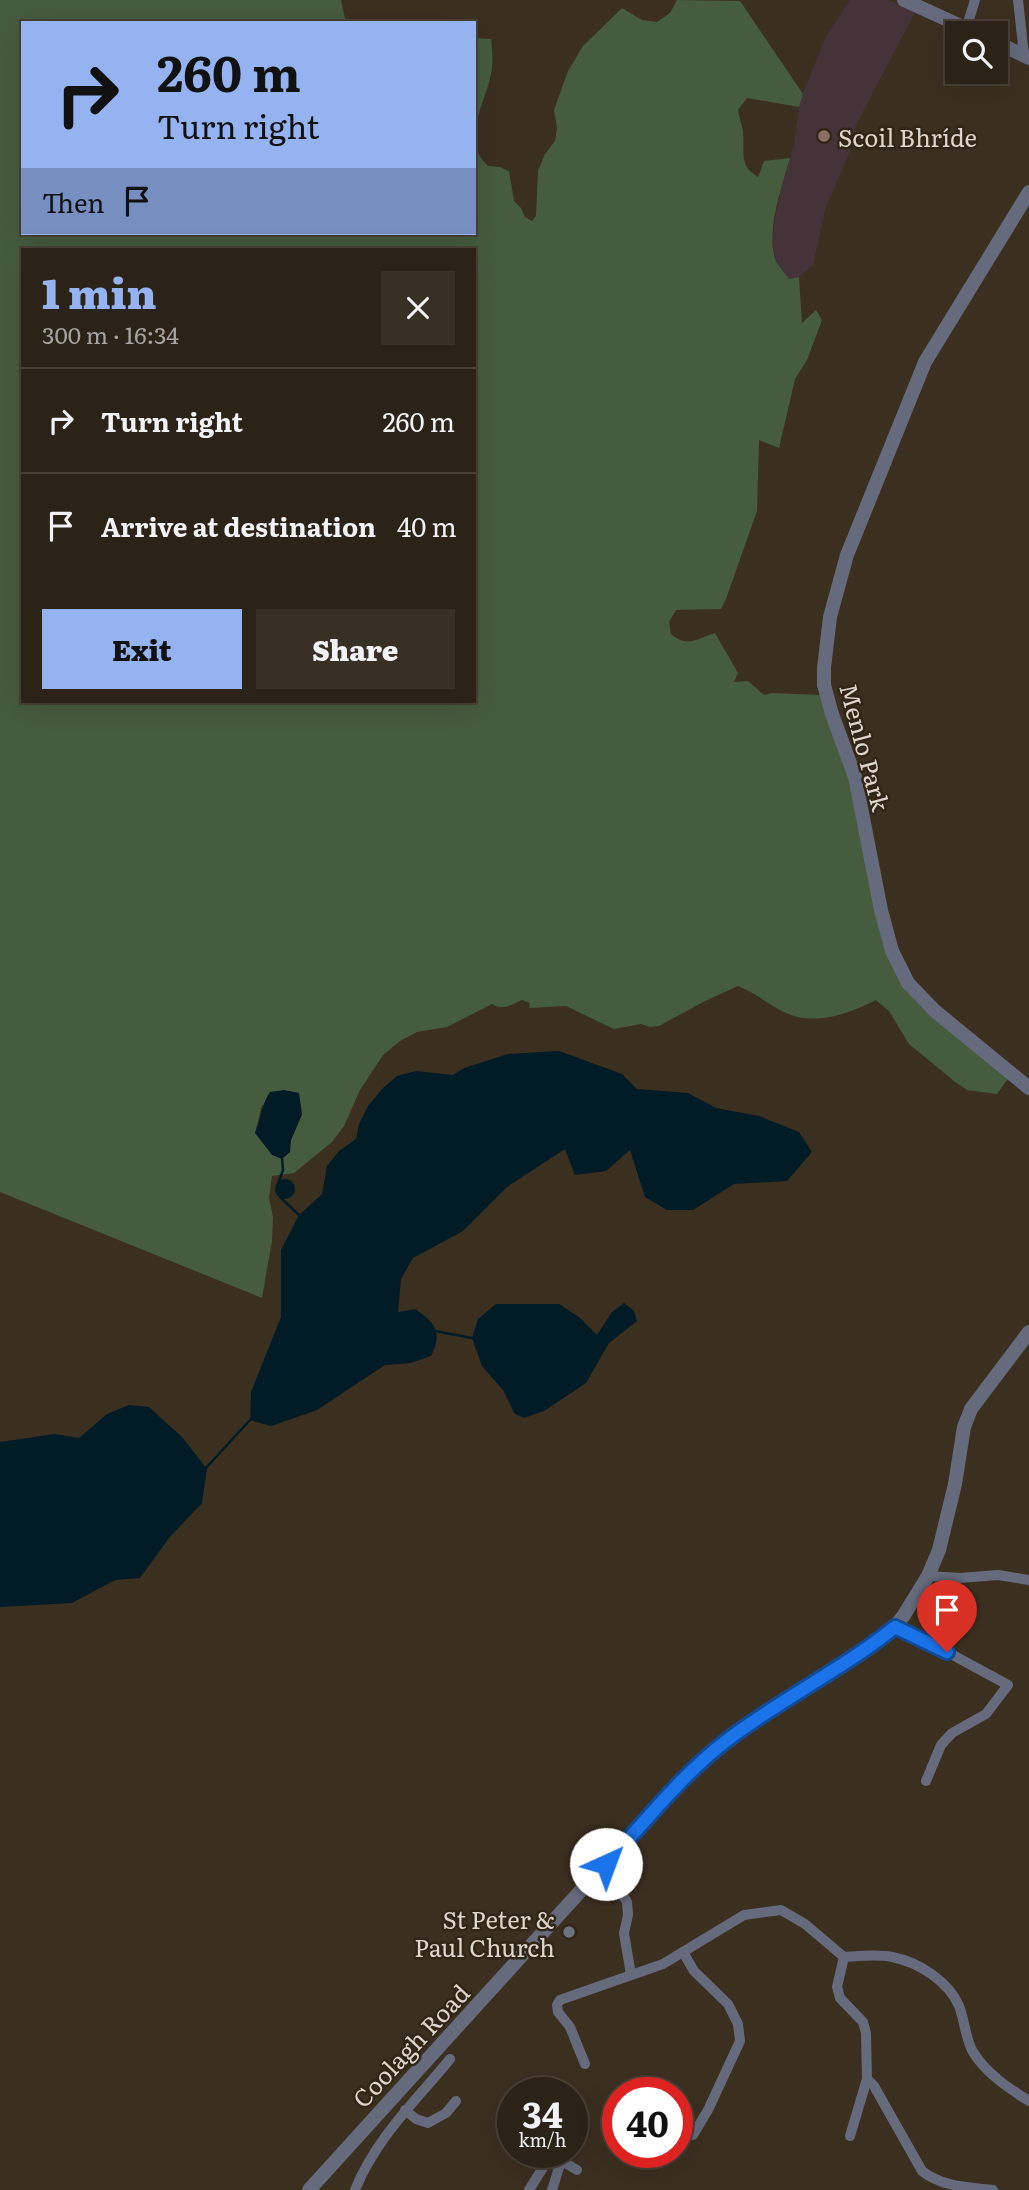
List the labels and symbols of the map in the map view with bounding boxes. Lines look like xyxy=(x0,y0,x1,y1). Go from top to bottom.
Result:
place label: Scoil Bhríde xyxy=(838,119,977,154)
marker: Scoil Bhríde xyxy=(816,128,832,144)
street label: Menlo Park xyxy=(832,679,900,815)
pin xyxy=(917,1580,977,1652)
position arrow xyxy=(569,1827,643,1901)
place label: St Peter & Paul Church xyxy=(414,1901,555,1964)
marker: St Peter & Paul Church xyxy=(561,1924,577,1940)
street label: Coolagh Road xyxy=(343,1975,477,2115)
speed limit sign: 40 xyxy=(602,2077,693,2168)

